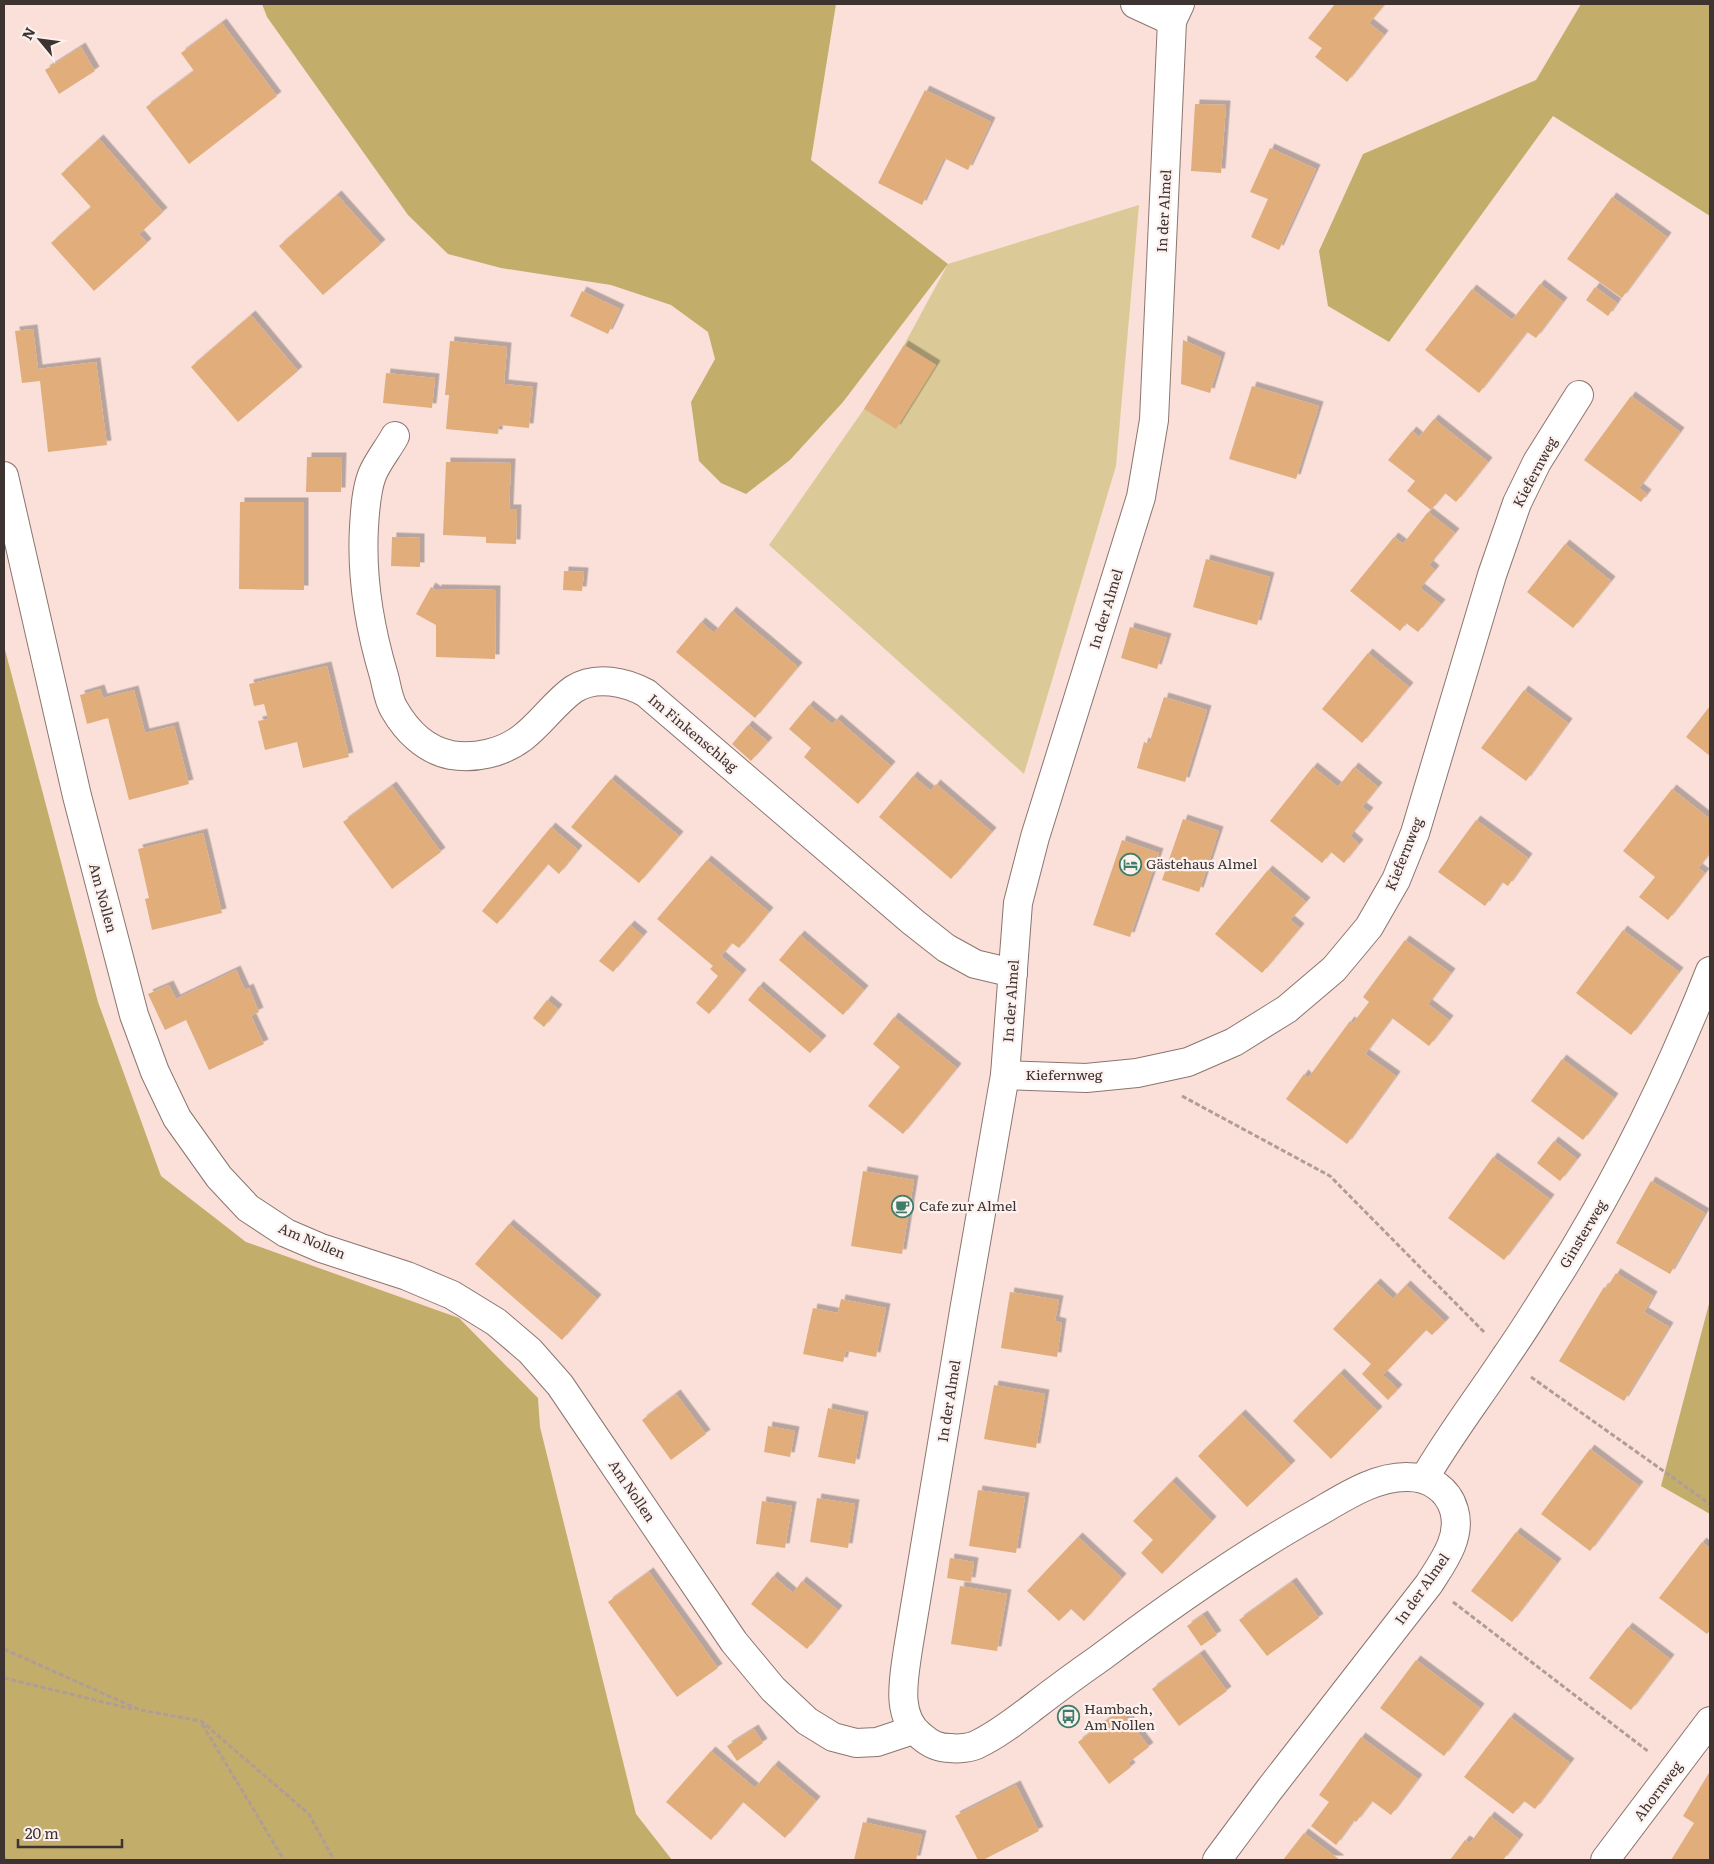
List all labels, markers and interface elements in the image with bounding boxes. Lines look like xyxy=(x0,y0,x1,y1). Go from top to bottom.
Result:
north arrow xyxy=(15,15,65,65)
text: N xyxy=(16,23,39,43)
street label: In der Almel xyxy=(1151,169,1175,253)
street label: Kiefernweg xyxy=(1507,433,1561,510)
street label: In der Almel xyxy=(1083,566,1127,651)
street label: Im Finkenschlag xyxy=(644,689,743,776)
street label: Kiefernweg xyxy=(1379,814,1427,893)
hotel icon: Gästehaus Almel xyxy=(1118,852,1142,876)
place label: Gästehaus Almel xyxy=(1146,853,1258,873)
street label: Am Nollen xyxy=(85,861,123,935)
street label: In der Almel xyxy=(997,959,1023,1043)
street label: Kiefernweg xyxy=(1025,1064,1103,1084)
cafe icon: Cafe zur Almel xyxy=(891,1194,915,1218)
place label: Cafe zur Almel xyxy=(919,1195,1017,1215)
street label: Ginsterweg xyxy=(1554,1195,1611,1272)
street label: Am Nollen xyxy=(276,1217,349,1263)
street label: In der Almel xyxy=(932,1358,964,1443)
street label: Am Nollen xyxy=(605,1455,661,1525)
street label: In der Almel xyxy=(1389,1548,1453,1628)
place label: Hambach, Am Nollen xyxy=(1084,1698,1155,1734)
bus stop icon: Hambach, Am Nollen xyxy=(1056,1705,1080,1729)
street label: Ahornweg xyxy=(1628,1756,1686,1824)
scale bar xyxy=(18,1816,121,1848)
text: 20 m xyxy=(25,1821,59,1844)

